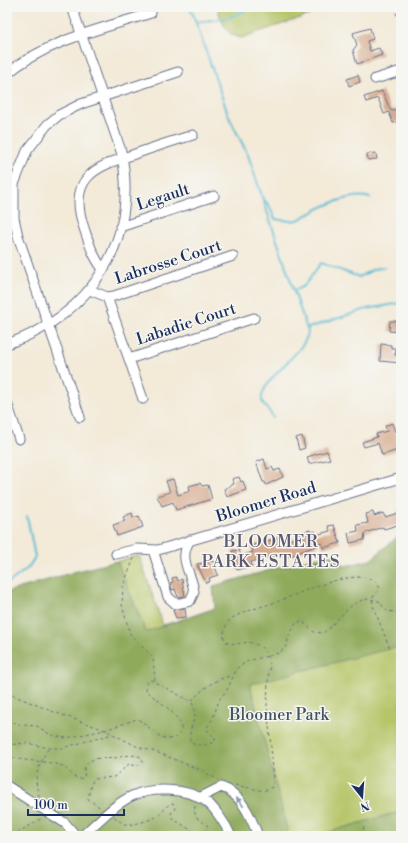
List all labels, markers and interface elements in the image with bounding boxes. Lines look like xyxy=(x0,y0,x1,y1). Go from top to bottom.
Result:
street label: Legault xyxy=(134,179,192,215)
street label: Labrosse Court xyxy=(112,235,224,289)
street label: Labadie Court xyxy=(134,298,239,350)
street label: Bloomer Road xyxy=(213,477,318,527)
district label: BLOOMER PARK ESTATES xyxy=(201,531,341,573)
park label: Bloomer Park xyxy=(228,705,330,725)
north arrow xyxy=(342,777,382,817)
scale bar xyxy=(28,791,124,817)
one-way arrow xyxy=(236,796,245,807)
text: 100 m xyxy=(34,798,68,813)
text: N xyxy=(358,798,371,814)

